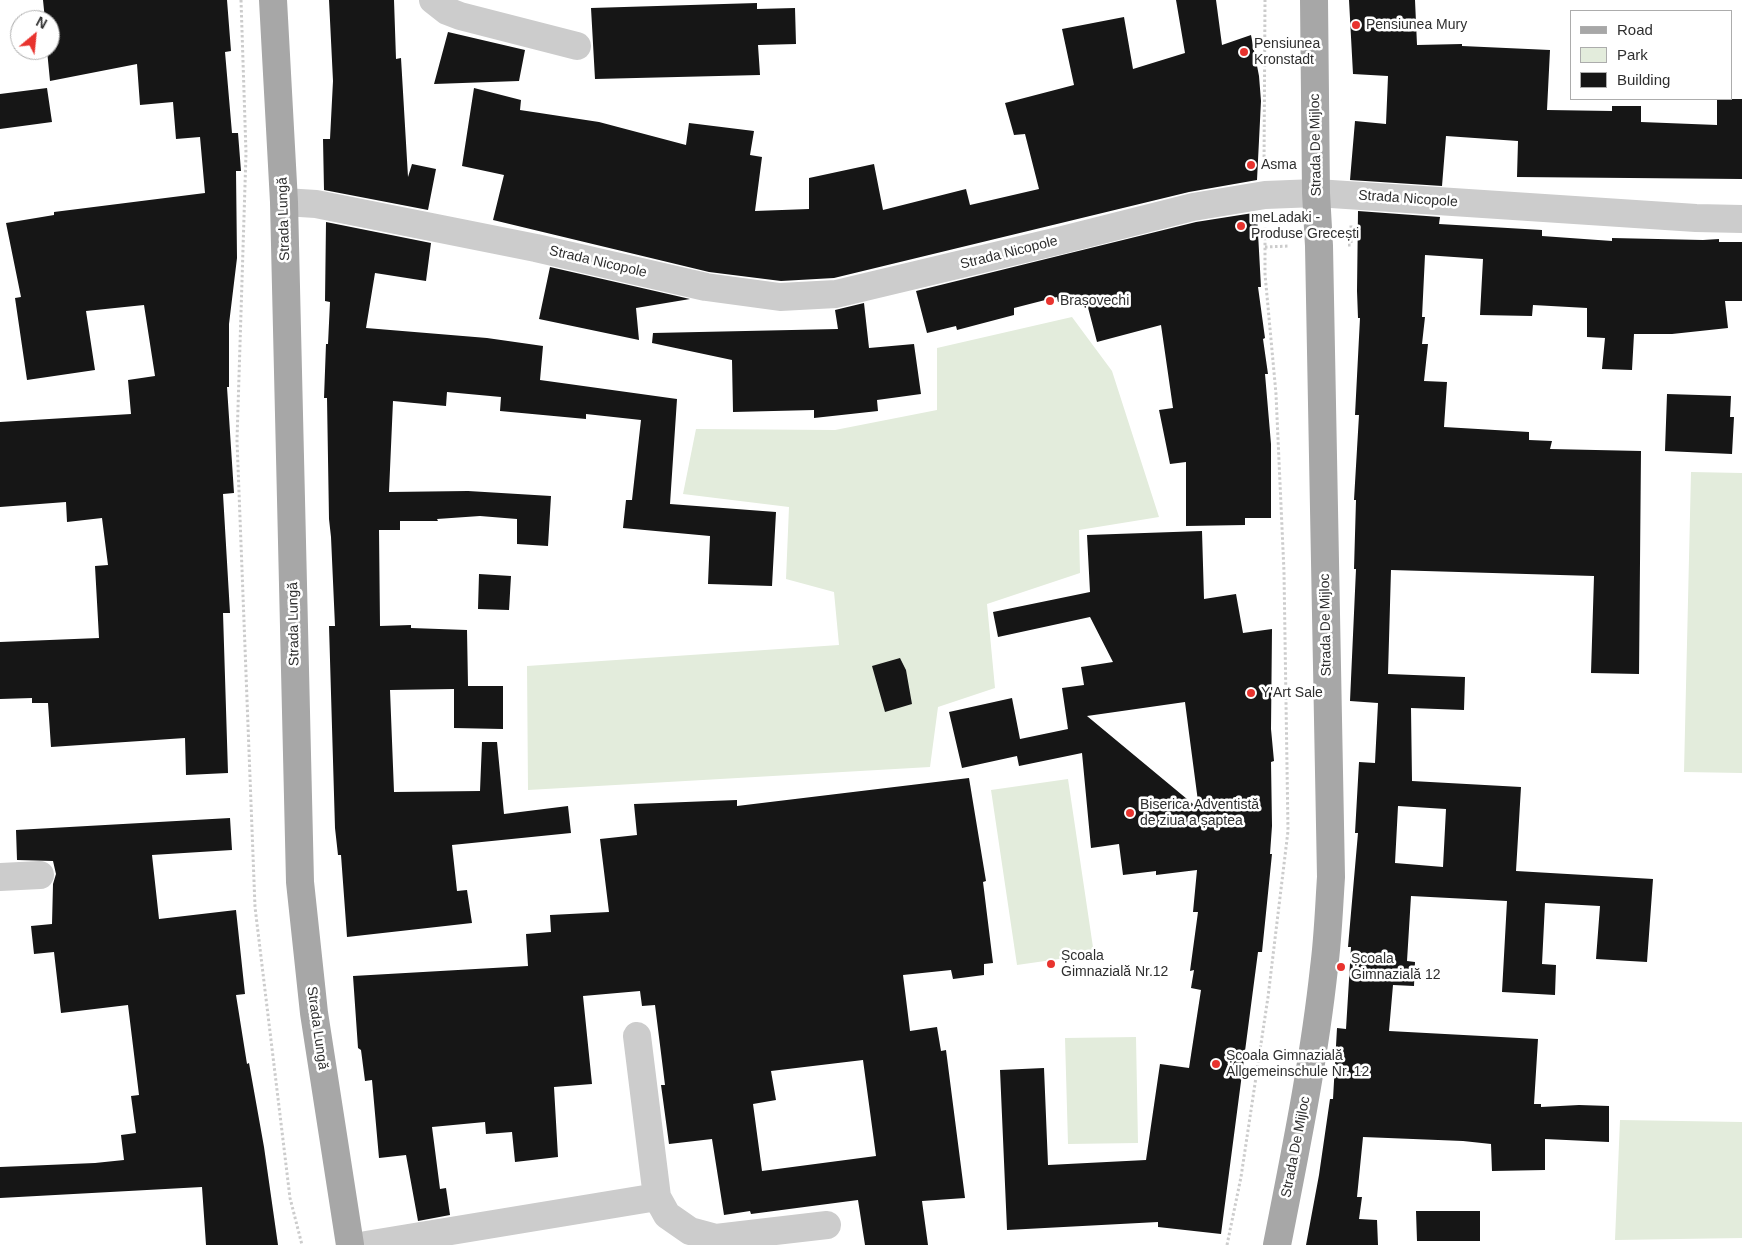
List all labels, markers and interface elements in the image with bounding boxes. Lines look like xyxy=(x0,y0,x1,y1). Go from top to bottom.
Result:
north arrow xyxy=(10,10,60,60)
legend xyxy=(1570,10,1732,100)
text: N xyxy=(33,13,50,32)
place label: Pensiunea Mury xyxy=(1366,17,1467,33)
marker: Pensiunea Mury xyxy=(1350,19,1362,31)
text: Road xyxy=(1617,21,1653,38)
place label: Pensiunea Kronstadt xyxy=(1254,36,1320,68)
marker: Pensiunea Kronstadt xyxy=(1238,46,1250,58)
text: Park xyxy=(1617,46,1648,63)
text: Building xyxy=(1617,71,1670,88)
street label: Strada De Mijloc xyxy=(1307,94,1325,196)
place label: Asma xyxy=(1261,157,1297,173)
marker: Asma xyxy=(1245,159,1257,171)
street label: Strada Lungă xyxy=(274,177,294,261)
street label: Strada Nicopole xyxy=(1358,187,1458,211)
place label: meLadaki - Produse Grecești xyxy=(1251,210,1359,242)
marker: meLadaki - Produse Grecești xyxy=(1235,220,1247,232)
street label: Strada Nicopole xyxy=(959,233,1059,273)
street label: Strada Nicopole xyxy=(548,243,648,281)
place label: Brașovechi xyxy=(1060,293,1129,309)
marker: Brașovechi xyxy=(1044,295,1056,307)
street label: Strada De Mijloc xyxy=(1317,574,1335,676)
street label: Strada Lungă xyxy=(285,582,303,666)
place label: Y'Art Sale xyxy=(1261,685,1323,701)
marker: Y'Art Sale xyxy=(1245,687,1257,699)
place label: Biserica Adventistă de ziua a șaptea xyxy=(1140,797,1259,830)
marker: Biserica Adventistă de ziua a șaptea xyxy=(1124,807,1136,819)
place label: Școala Gimnazială Nr.12 xyxy=(1061,948,1168,980)
place label: Școala Gimnazială 12 xyxy=(1351,951,1440,984)
marker: Școala Gimnazială Nr.12 xyxy=(1045,958,1057,970)
marker: Școala Gimnazială 12 xyxy=(1335,961,1347,973)
street label: Strada Lungă xyxy=(303,985,331,1071)
place label: Școala Gimnazială Allgemeinschule Nr. 12 xyxy=(1226,1048,1369,1080)
marker: Școala Gimnazială Allgemeinschule Nr. 12 xyxy=(1210,1058,1222,1070)
street label: Strada De Mijloc xyxy=(1278,1095,1314,1199)

